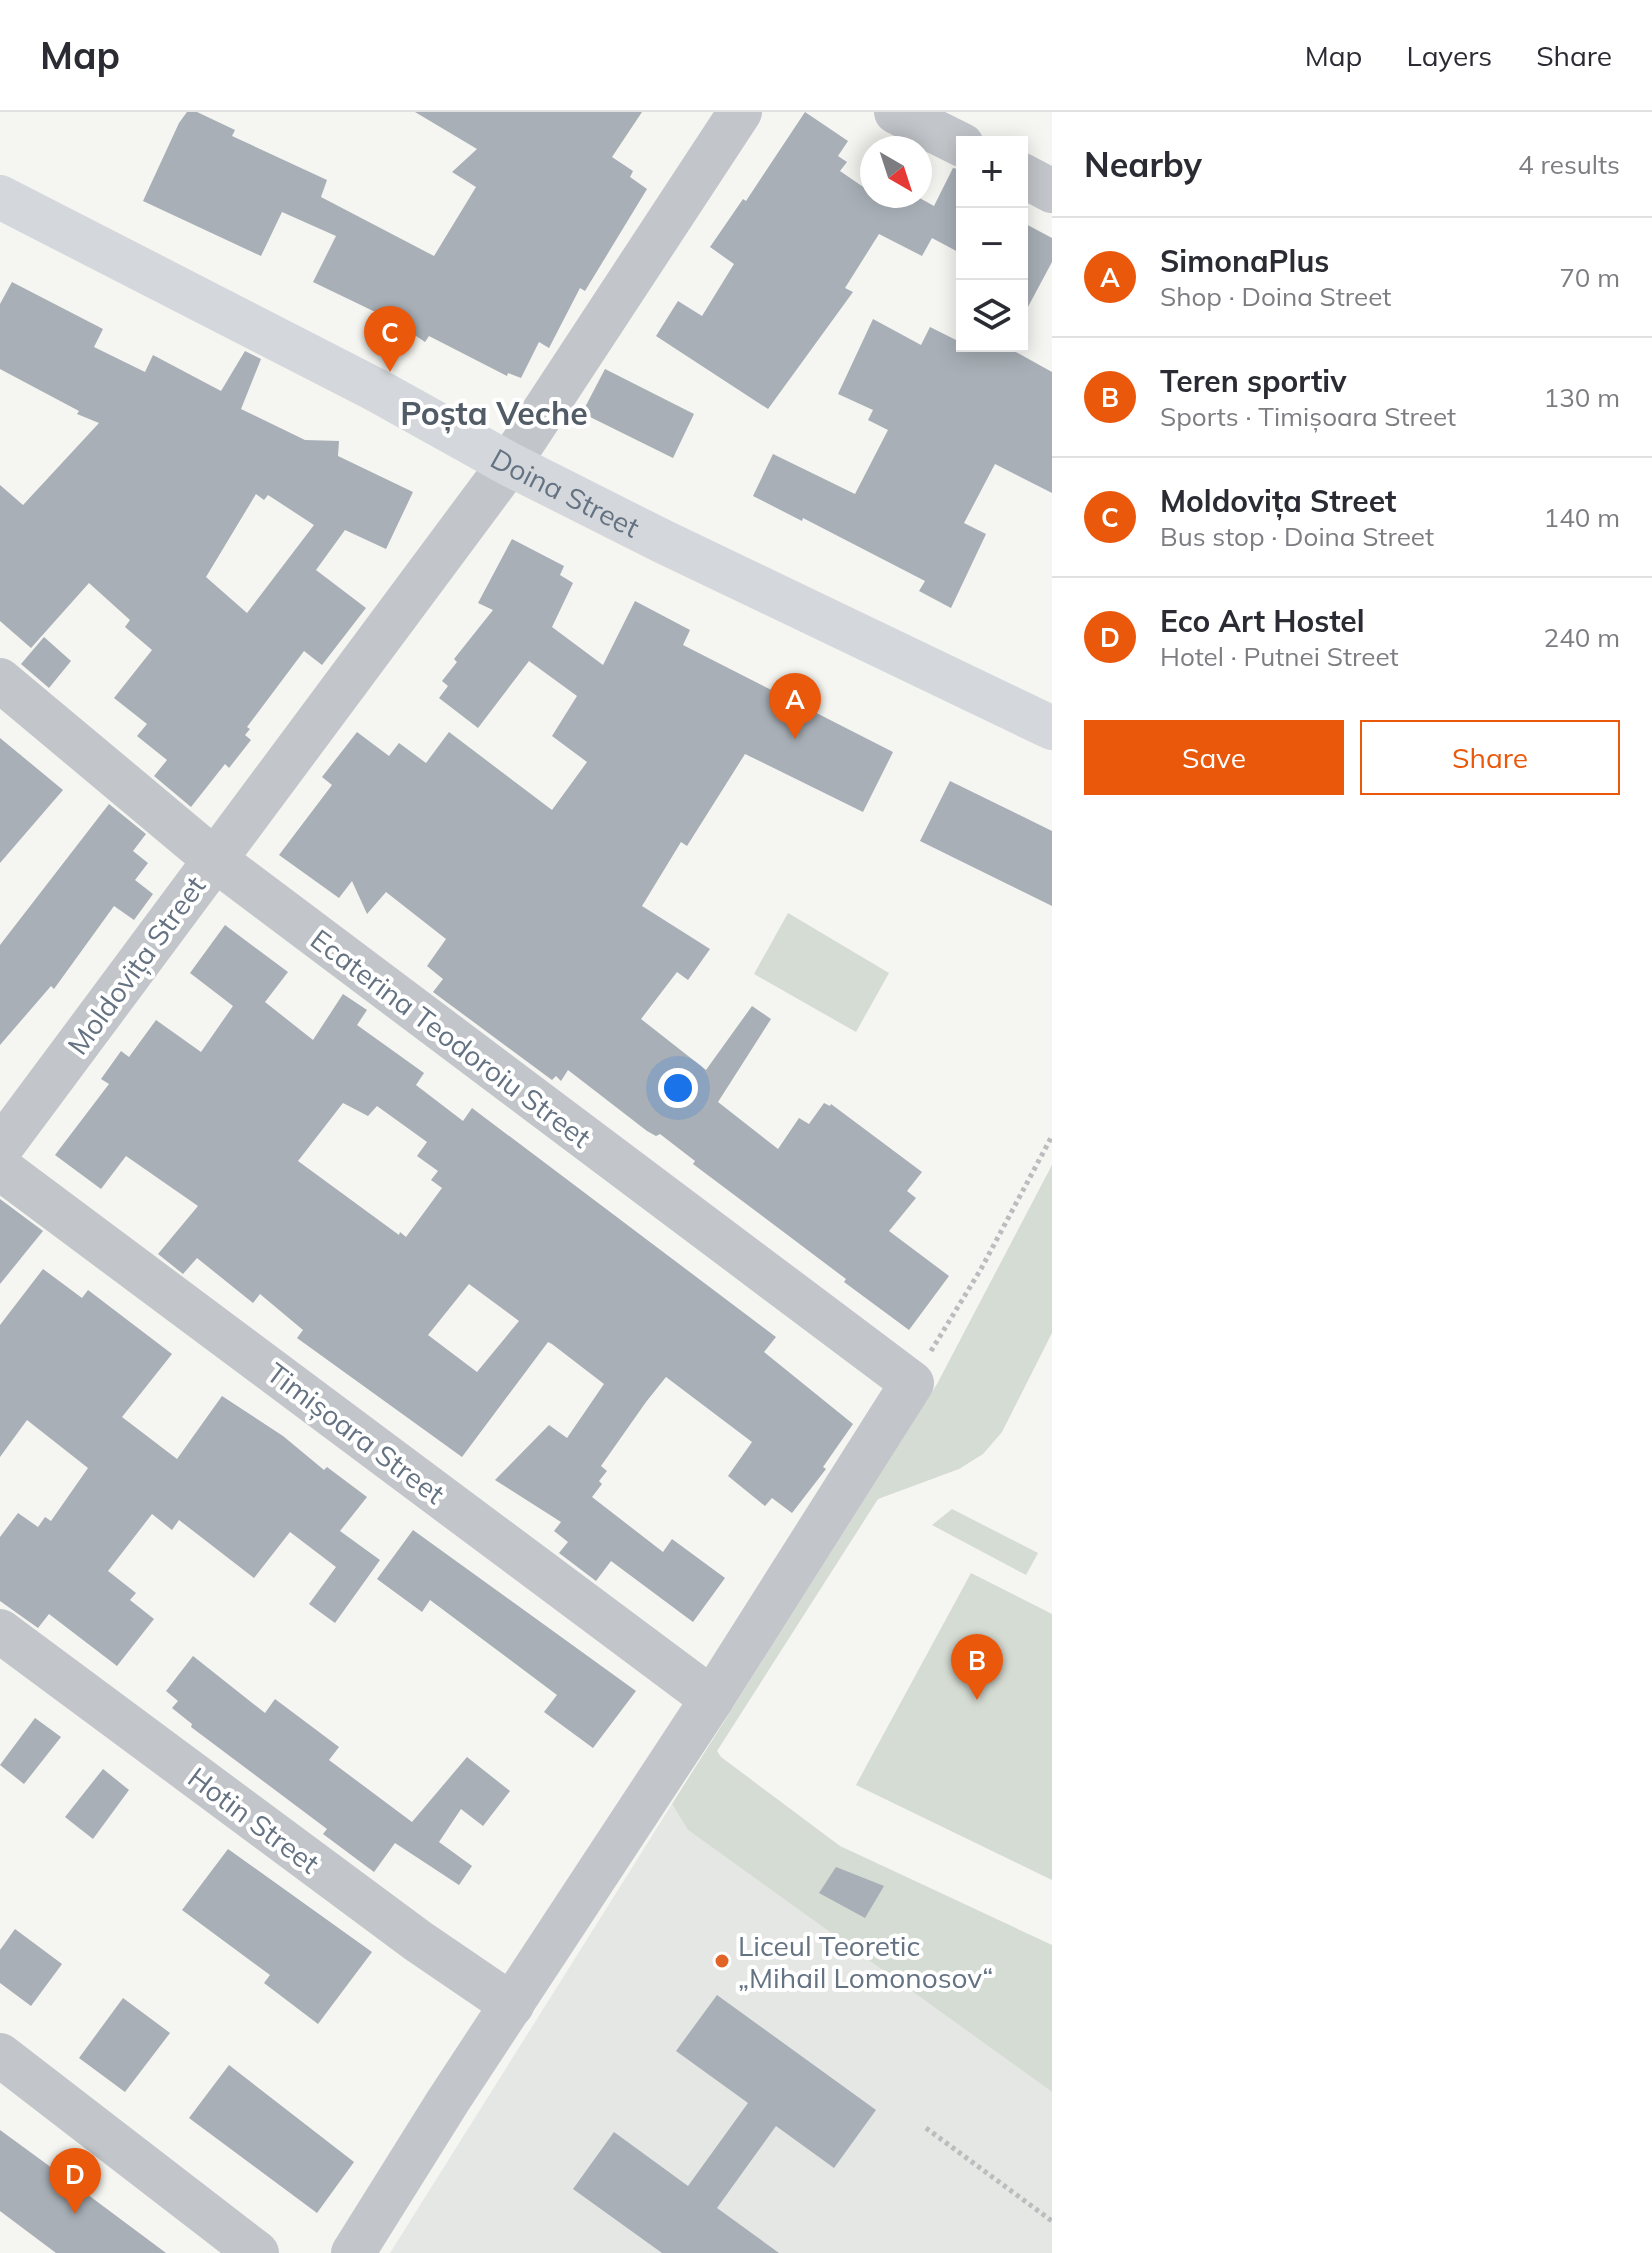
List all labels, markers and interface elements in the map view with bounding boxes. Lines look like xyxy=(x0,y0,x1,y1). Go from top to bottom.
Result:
text: Map xyxy=(40,31,120,79)
text: Map xyxy=(1305,38,1362,73)
text: Layers xyxy=(1406,38,1492,73)
text: Share xyxy=(1536,38,1612,73)
north arrow xyxy=(860,136,932,208)
map controls xyxy=(956,136,1028,352)
button: + xyxy=(956,136,1028,208)
text: Nearby xyxy=(1084,143,1202,186)
text: 4 results xyxy=(1518,148,1620,181)
button: − xyxy=(956,208,1028,280)
text: SimonaPlus xyxy=(1160,242,1329,280)
text: A xyxy=(1100,261,1120,294)
text: 70 m xyxy=(1559,261,1620,294)
button: layers xyxy=(956,280,1028,352)
text: Shop · Doina Street xyxy=(1160,280,1391,313)
pin: C xyxy=(364,306,416,372)
text: Teren sportiv xyxy=(1160,362,1347,400)
text: B xyxy=(1101,381,1119,414)
text: 130 m xyxy=(1544,381,1620,414)
district label: Poșta Veche xyxy=(400,393,588,434)
text: Sports · Timișoara Street xyxy=(1160,400,1456,433)
street label: Doina Street xyxy=(485,440,646,544)
text: Moldovița Street xyxy=(1160,482,1396,520)
text: C xyxy=(1101,501,1119,534)
text: 140 m xyxy=(1544,501,1620,534)
text: Bus stop · Doina Street xyxy=(1160,520,1434,553)
text: Eco Art Hostel xyxy=(1160,602,1365,640)
text: D xyxy=(1100,621,1120,654)
text: 240 m xyxy=(1544,621,1620,654)
text: Hotel · Putnei Street xyxy=(1160,640,1399,673)
pin: A xyxy=(769,673,821,739)
button: Save xyxy=(1084,720,1344,795)
button: Share xyxy=(1360,720,1620,795)
street label: Moldovița Street xyxy=(59,869,213,1062)
street label: Ecaterina Teodoroiu Street xyxy=(304,921,598,1155)
your location xyxy=(658,1068,698,1108)
street label: Timișoara Street xyxy=(260,1355,452,1512)
pin: B xyxy=(951,1634,1003,1700)
street label: Hotin Street xyxy=(182,1759,327,1881)
place label: Liceul Teoretic „Mihail Lomonosov“ xyxy=(738,1928,993,1995)
marker: Liceul Teoretic „Mihail Lomonosov“ xyxy=(713,1952,731,1970)
pin: D xyxy=(49,2148,101,2214)

